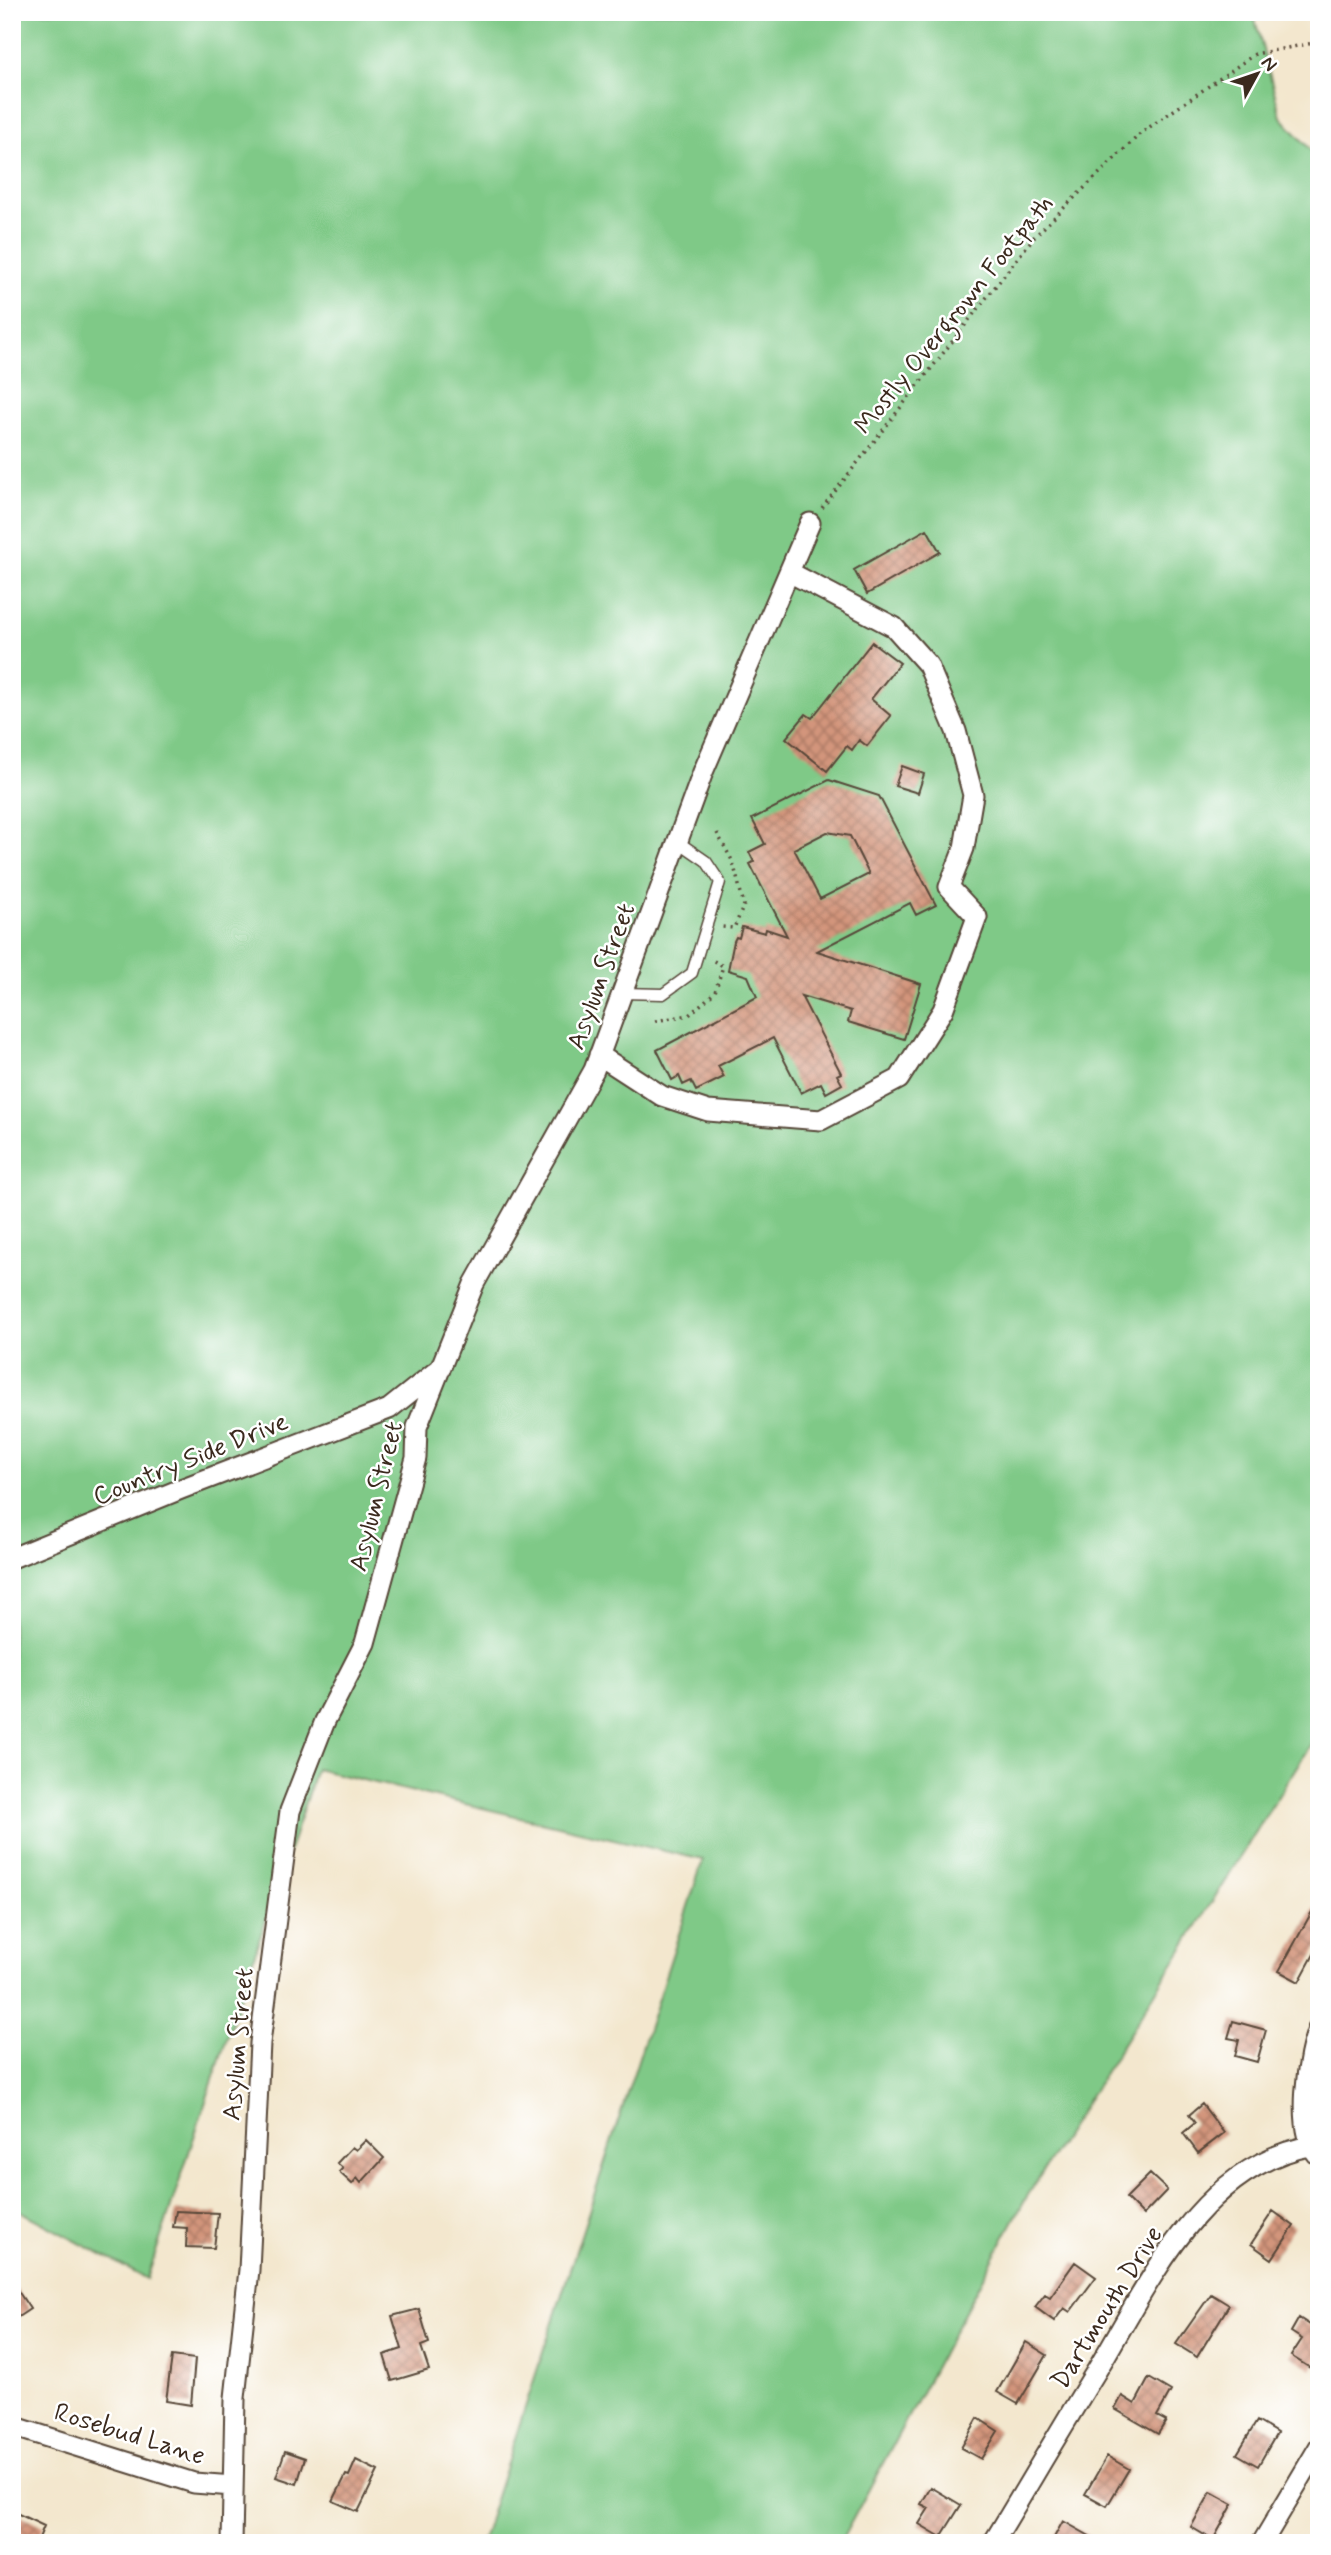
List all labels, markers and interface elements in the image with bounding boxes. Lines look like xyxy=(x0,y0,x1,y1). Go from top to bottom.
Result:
north arrow xyxy=(1222,38,1292,108)
text: N xyxy=(1255,51,1283,77)
street label: Mostly Overgrown Footpath xyxy=(847,188,1064,444)
street label: Asylum Street xyxy=(560,899,644,1055)
street label: Country Side Drive xyxy=(88,1405,293,1514)
street label: Asylum Street xyxy=(342,1418,412,1575)
street label: Asylum Street xyxy=(215,1966,263,2122)
street label: Dartmouth Drive xyxy=(1044,2220,1171,2396)
street label: Rosebud Lane xyxy=(50,2396,209,2474)

